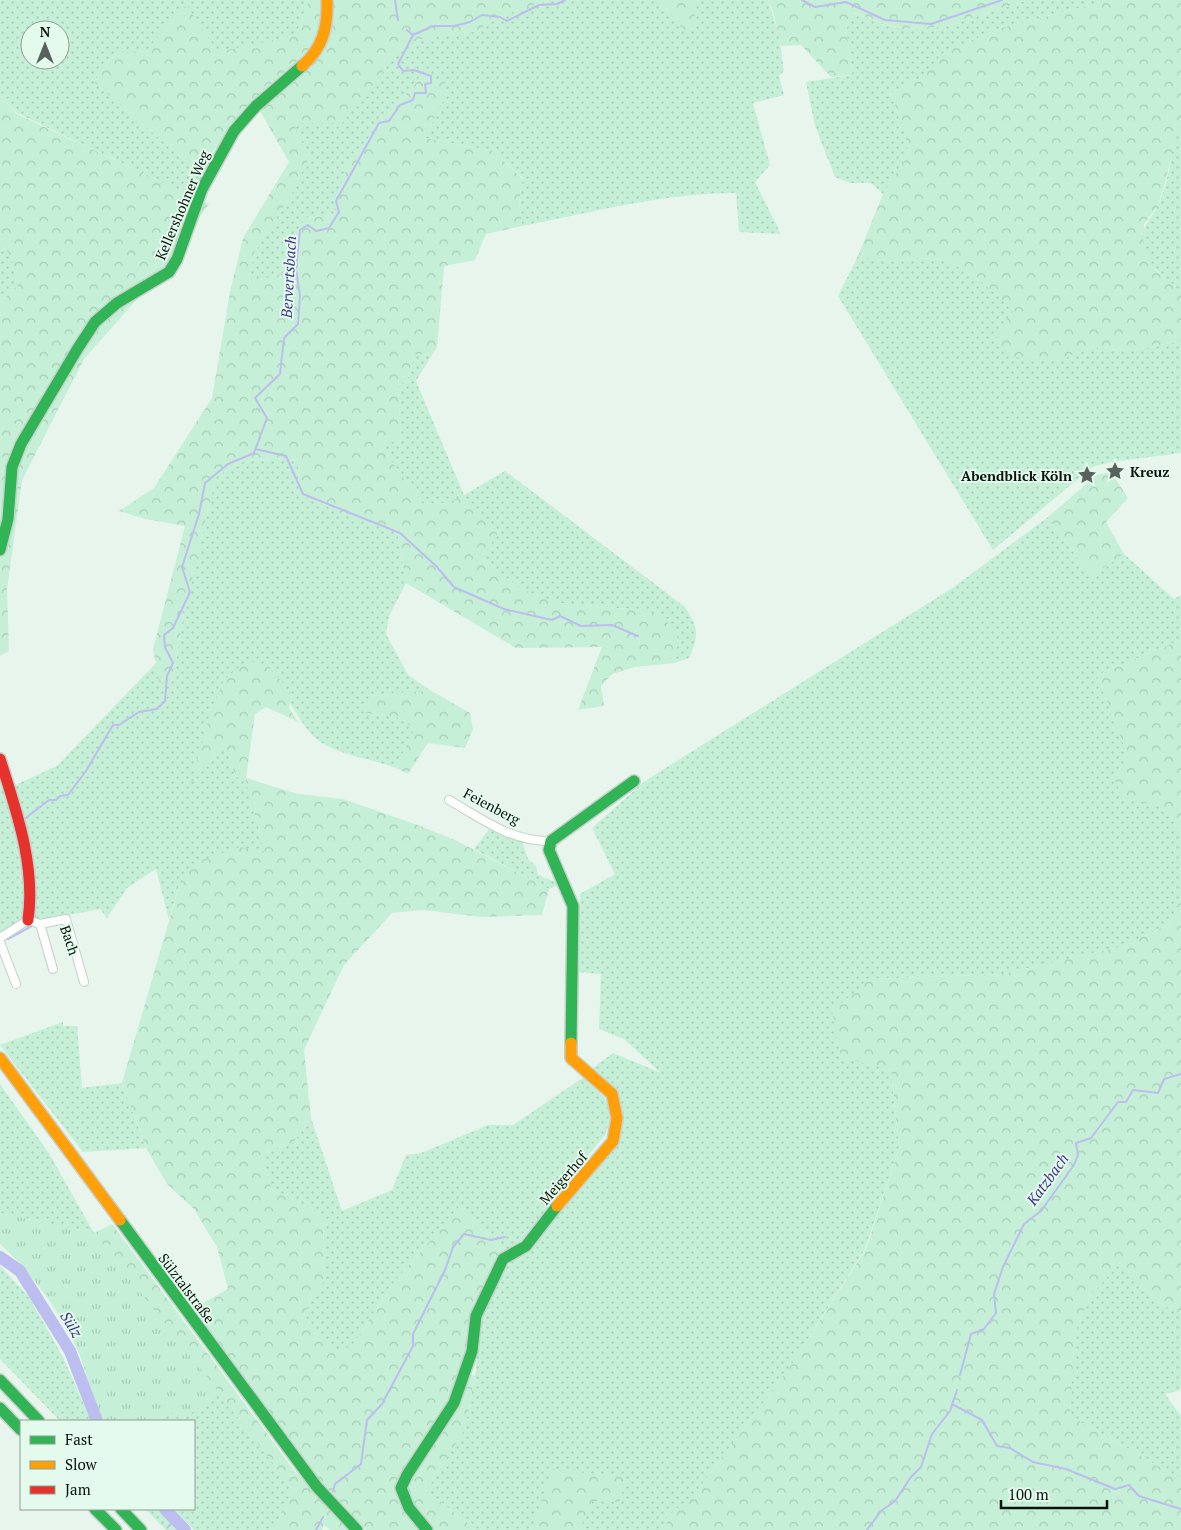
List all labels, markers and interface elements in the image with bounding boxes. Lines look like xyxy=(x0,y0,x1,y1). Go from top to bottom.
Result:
north arrow xyxy=(20,20,70,70)
text: N xyxy=(40,22,51,41)
street label: Kellershohner Weg xyxy=(150,147,214,263)
water label: Bervertsbach xyxy=(276,235,300,320)
place icon: Kreuz xyxy=(1104,460,1126,482)
place label: Kreuz xyxy=(1130,462,1169,481)
place icon: Abendblick Köln xyxy=(1076,464,1098,486)
place label: Abendblick Köln xyxy=(961,466,1072,485)
street label: Feienberg xyxy=(460,783,524,829)
street label: Bach xyxy=(56,923,84,957)
street label: Meigerhof xyxy=(535,1147,592,1208)
water label: Katzbach xyxy=(1021,1149,1073,1210)
street label: Sülztalstraße xyxy=(155,1249,219,1327)
water label: Sülz xyxy=(56,1307,88,1341)
legend xyxy=(20,1420,195,1510)
text: Fast xyxy=(65,1429,93,1449)
text: Slow xyxy=(65,1454,98,1474)
scale bar xyxy=(1001,1478,1107,1510)
text: Jam xyxy=(65,1479,91,1499)
text: 100 m xyxy=(1008,1484,1049,1504)

